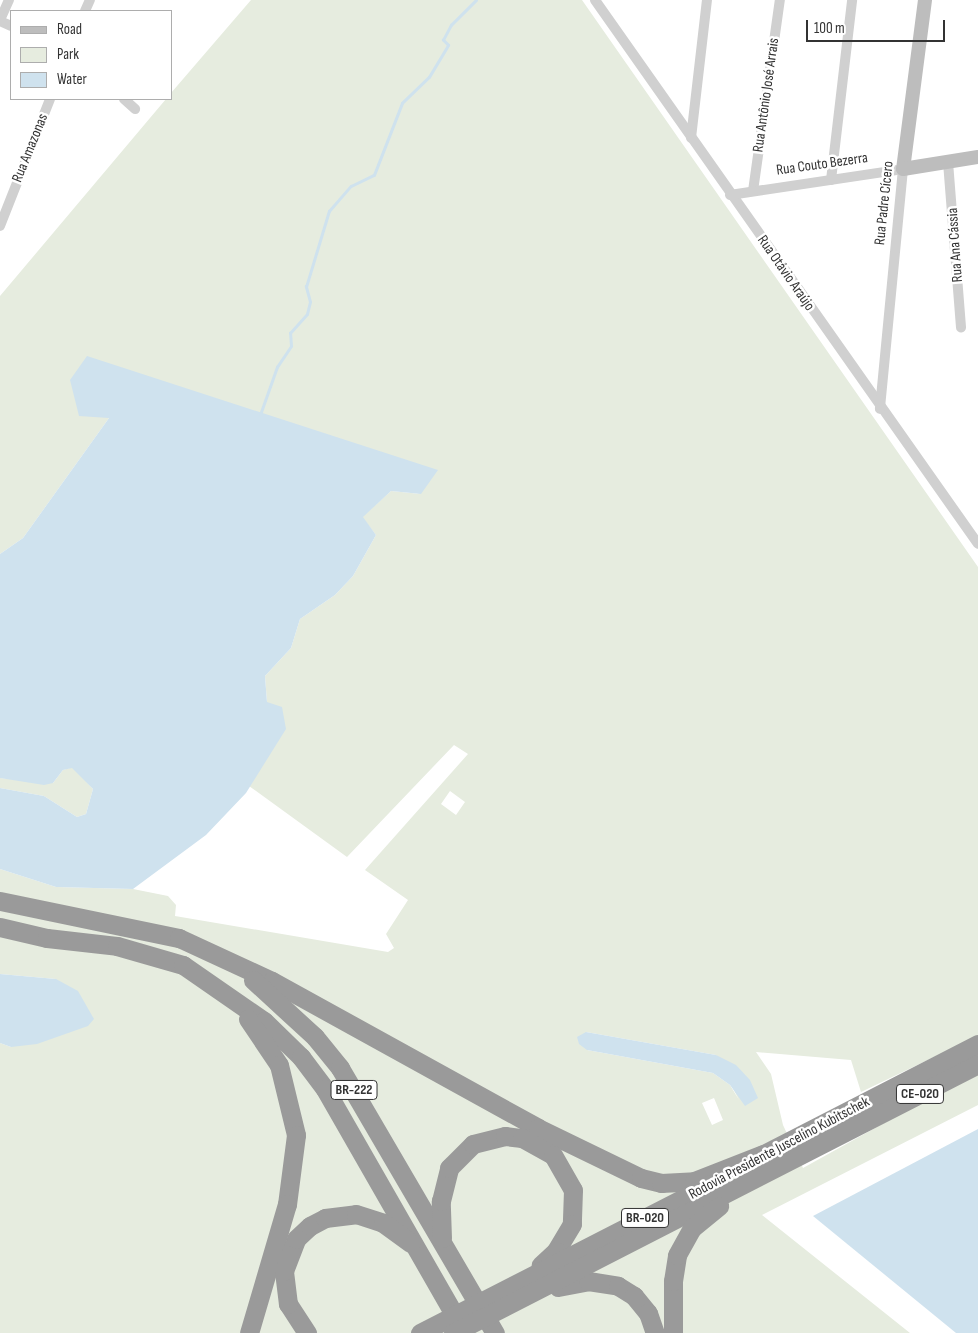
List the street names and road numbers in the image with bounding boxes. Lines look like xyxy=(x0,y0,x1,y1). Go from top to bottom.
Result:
street label: Rua Antônio José Arrais xyxy=(749,37,783,153)
street label: Rua Amazonas xyxy=(8,111,52,185)
street label: Rua Couto Bezerra xyxy=(775,149,869,179)
street label: Rua Padre Cícero xyxy=(871,160,897,246)
street label: Rua Ana Cássia xyxy=(943,207,967,283)
street label: Rua Otávio Araújo xyxy=(753,232,819,314)
road number: BR-222 xyxy=(330,1078,378,1102)
road number: CE-020 xyxy=(895,1082,945,1106)
street label: Rodovia Presidente Juscelino Kubitschek xyxy=(686,1093,872,1203)
road number: BR-020 xyxy=(620,1206,670,1230)

